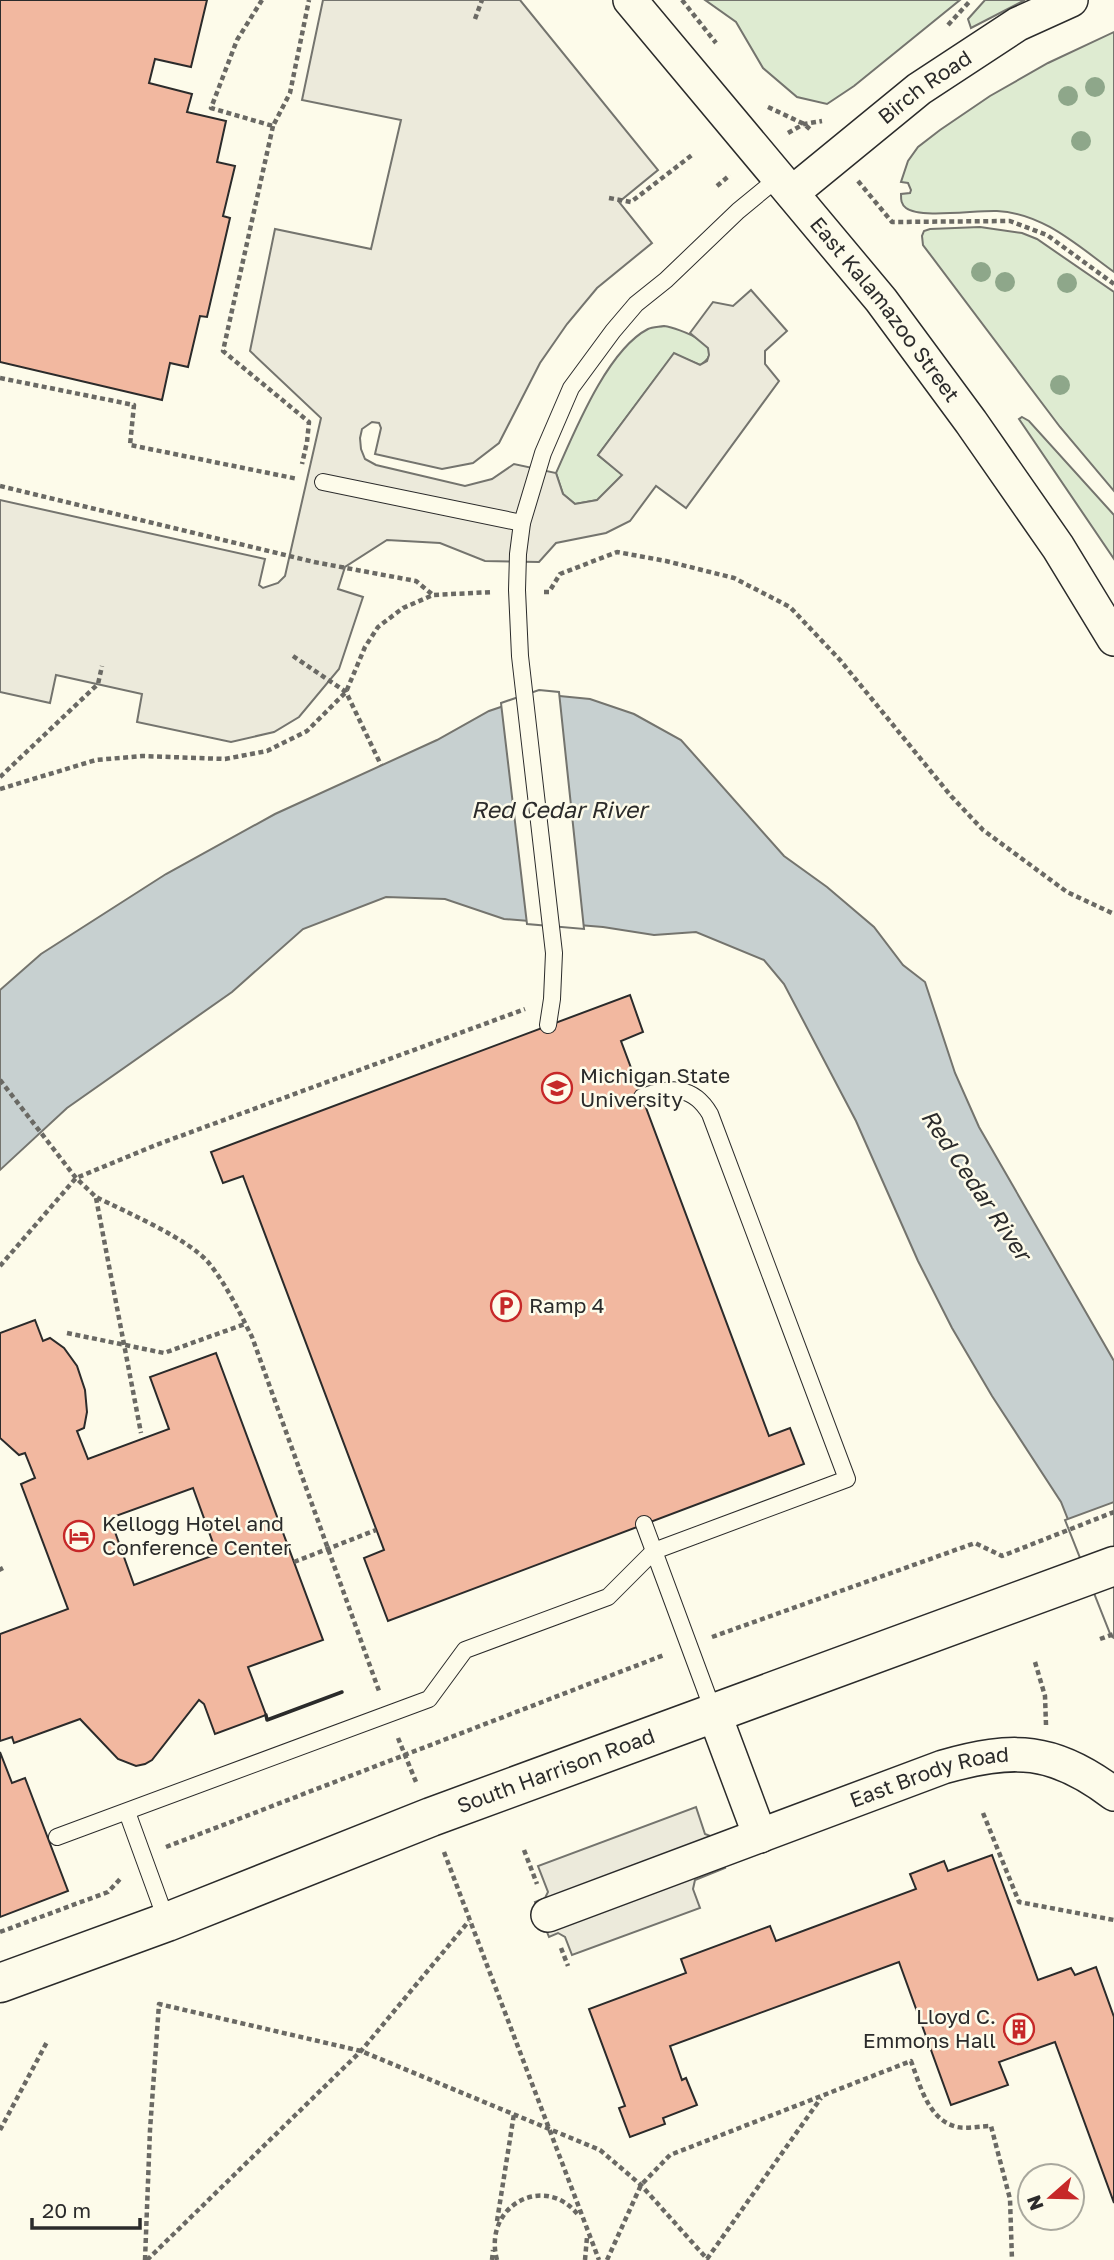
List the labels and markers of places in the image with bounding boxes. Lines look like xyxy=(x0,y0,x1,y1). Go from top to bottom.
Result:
place label: Michigan State University xyxy=(580,1062,730,1112)
school or university icon: Michigan State University xyxy=(540,1071,574,1105)
parking icon: Ramp 4 xyxy=(489,1289,523,1323)
place label: Ramp 4 xyxy=(529,1292,605,1318)
place label: Kellogg Hotel and Conference Center xyxy=(102,1510,291,1560)
hotel icon: Kellogg Hotel and Conference Center xyxy=(62,1519,96,1553)
place label: Lloyd C. Emmons Hall xyxy=(863,2003,996,2053)
building icon: Lloyd C. Emmons Hall xyxy=(1002,2012,1036,2046)

